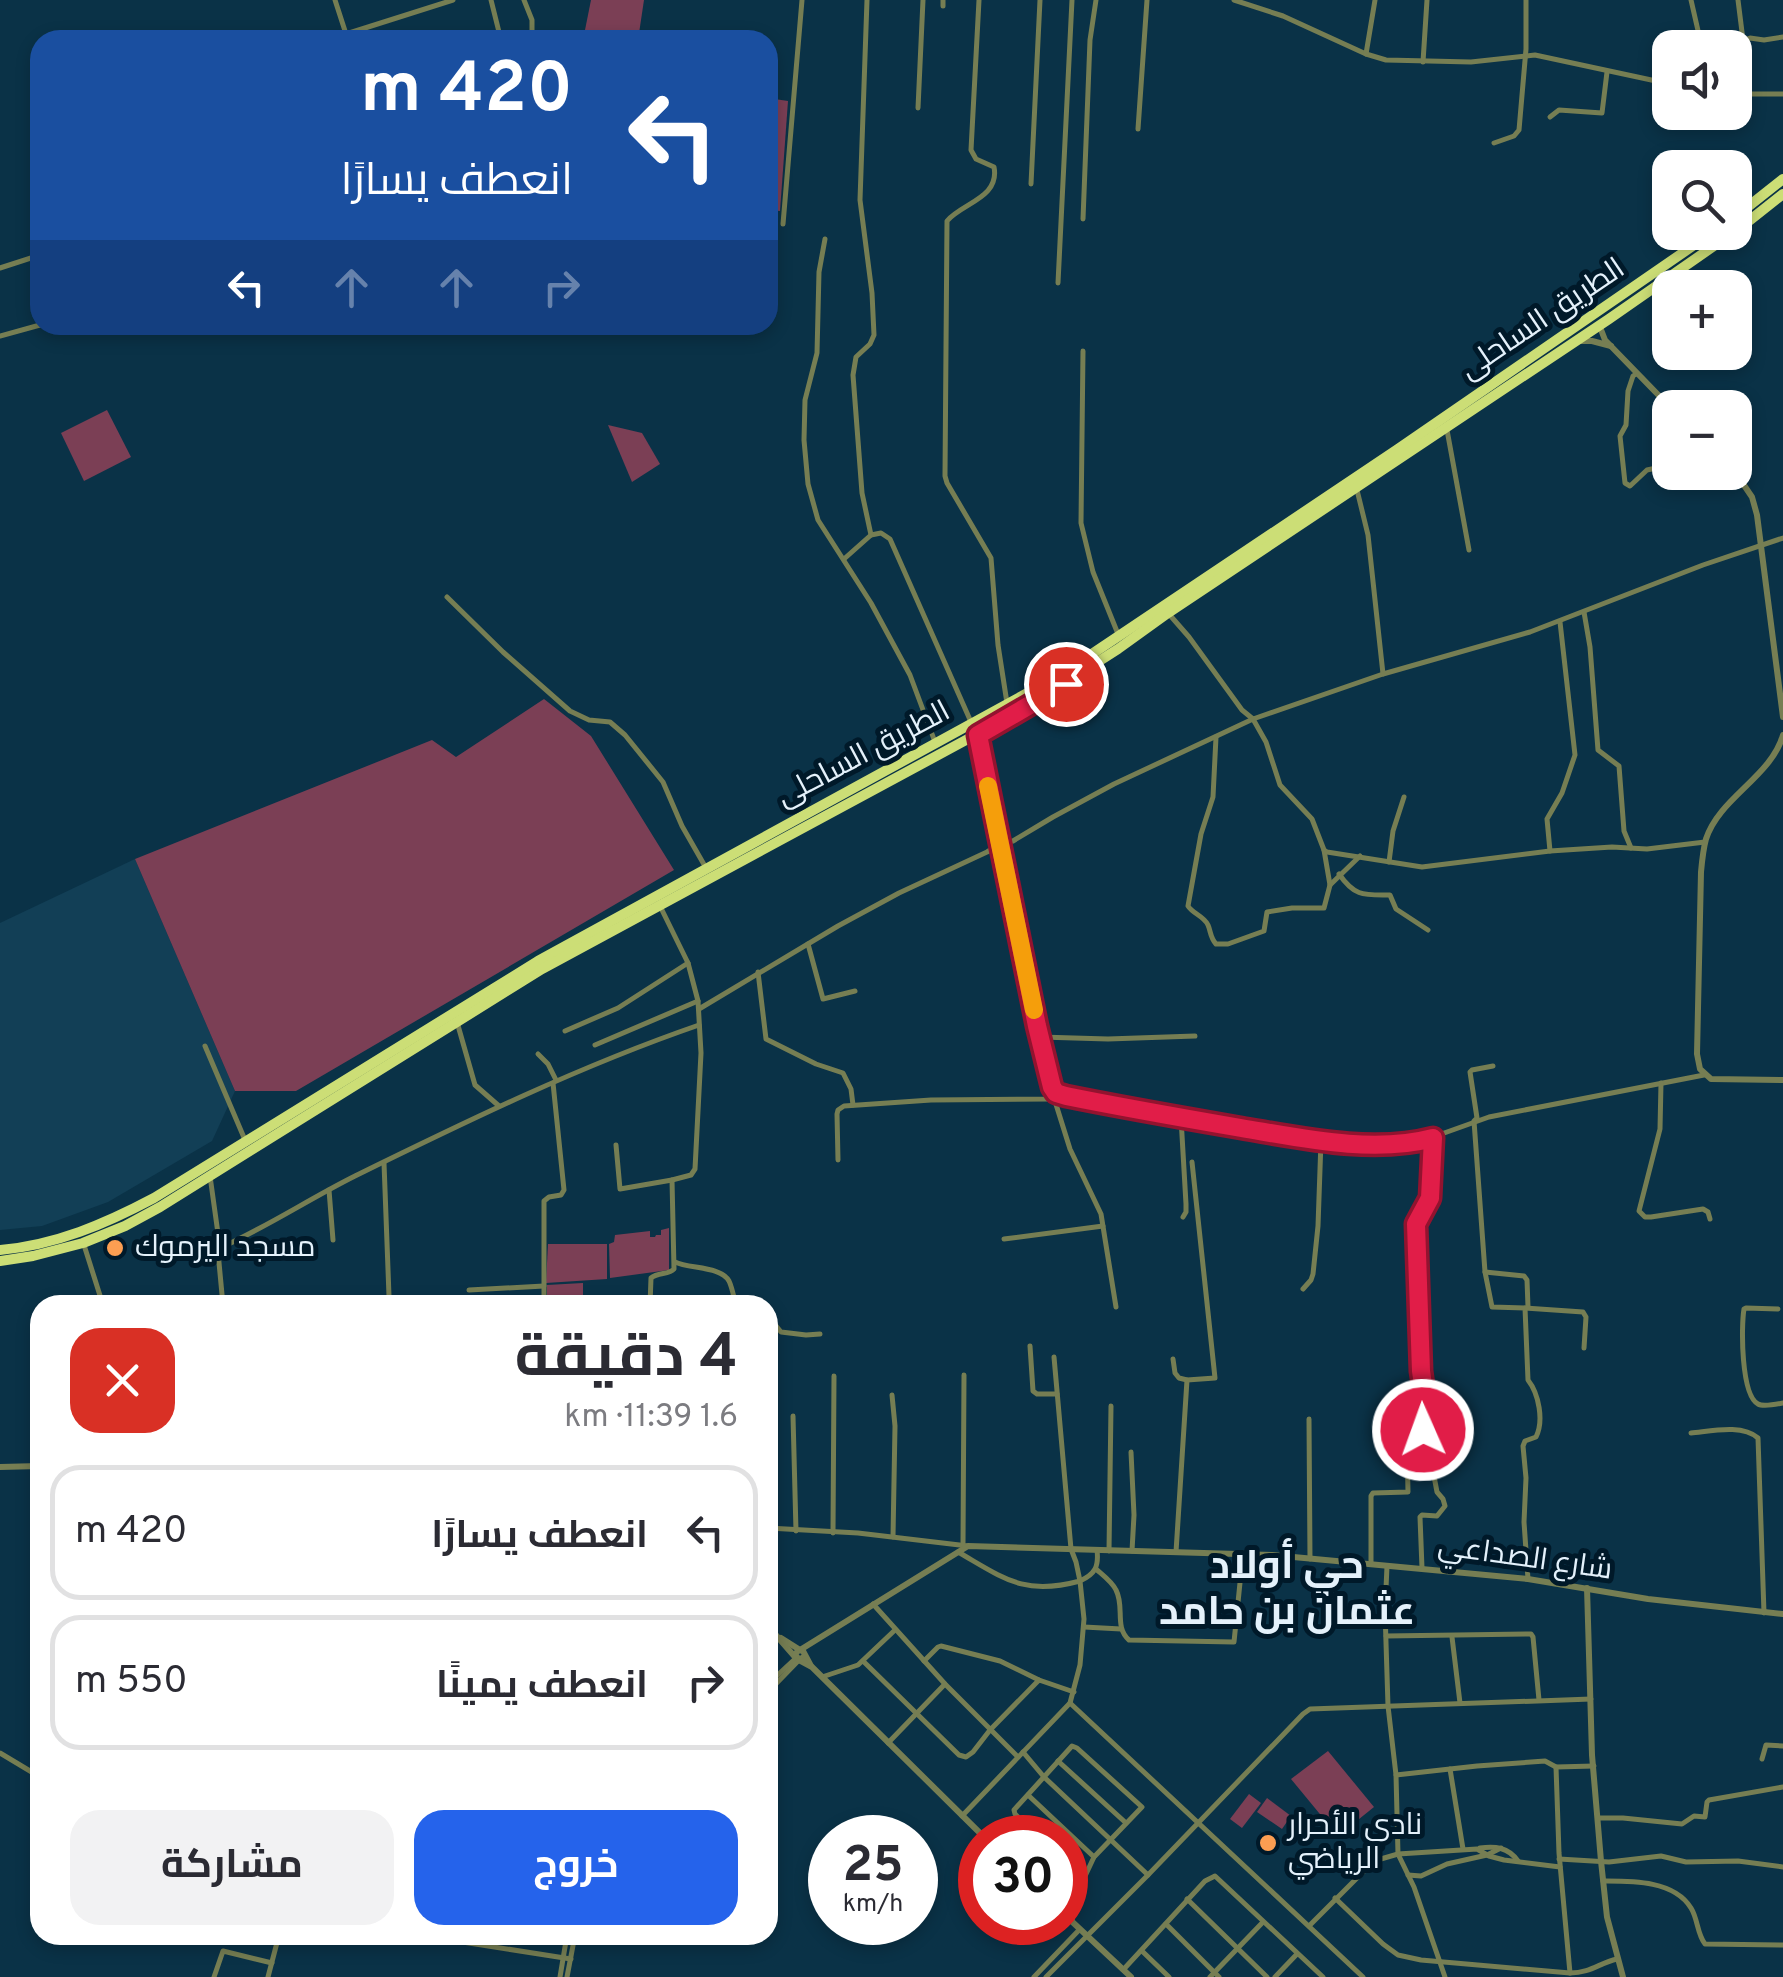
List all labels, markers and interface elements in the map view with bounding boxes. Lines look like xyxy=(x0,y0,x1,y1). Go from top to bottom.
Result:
map controls xyxy=(1652,30,1752,490)
button: sound xyxy=(1652,30,1752,130)
text: 420 m xyxy=(360,48,573,137)
icon: left xyxy=(608,70,738,200)
button: search xyxy=(1652,150,1752,250)
text: انعطف يسارًا xyxy=(341,154,573,211)
street label: الطريق الساحلى xyxy=(1453,251,1633,389)
icon: left xyxy=(219,260,274,315)
icon: ahead xyxy=(324,260,379,315)
icon: ahead xyxy=(429,260,484,315)
icon: right xyxy=(534,260,589,315)
button: + xyxy=(1652,270,1752,370)
button: − xyxy=(1652,390,1752,490)
pin xyxy=(1024,642,1109,727)
icon: arrive xyxy=(1039,657,1094,712)
street label: الطريق الساحلى xyxy=(771,694,957,816)
place label: مسجد اليرموك xyxy=(135,1230,316,1267)
marker: مسجد اليرموك xyxy=(104,1237,126,1259)
text: 4 دقيقة xyxy=(515,1322,738,1398)
button: close xyxy=(70,1328,175,1433)
position arrow xyxy=(1371,1378,1475,1482)
text: 1.6 km · 11:39 xyxy=(564,1398,738,1438)
icon: left xyxy=(678,1505,733,1560)
text: 420 m xyxy=(75,1508,187,1557)
text: انعطف يسارًا xyxy=(431,1513,648,1562)
street label: شارع الصداعي xyxy=(1435,1528,1614,1592)
district label: حي أولاد عثمان بن حامد xyxy=(1159,1538,1415,1639)
icon: right xyxy=(678,1655,733,1710)
text: 550 m xyxy=(75,1658,188,1707)
text: انعطف يمينًا xyxy=(436,1663,648,1712)
place label: نادي الأحرار الرياضي xyxy=(1286,1808,1422,1880)
button: مشاركة xyxy=(70,1810,394,1925)
button: خروج xyxy=(414,1810,738,1925)
speed limit sign: 30 xyxy=(958,1815,1088,1945)
marker: نادي الأحرار الرياضي xyxy=(1257,1832,1279,1854)
text: 25 xyxy=(842,1836,904,1899)
text: km/h xyxy=(843,1889,903,1921)

